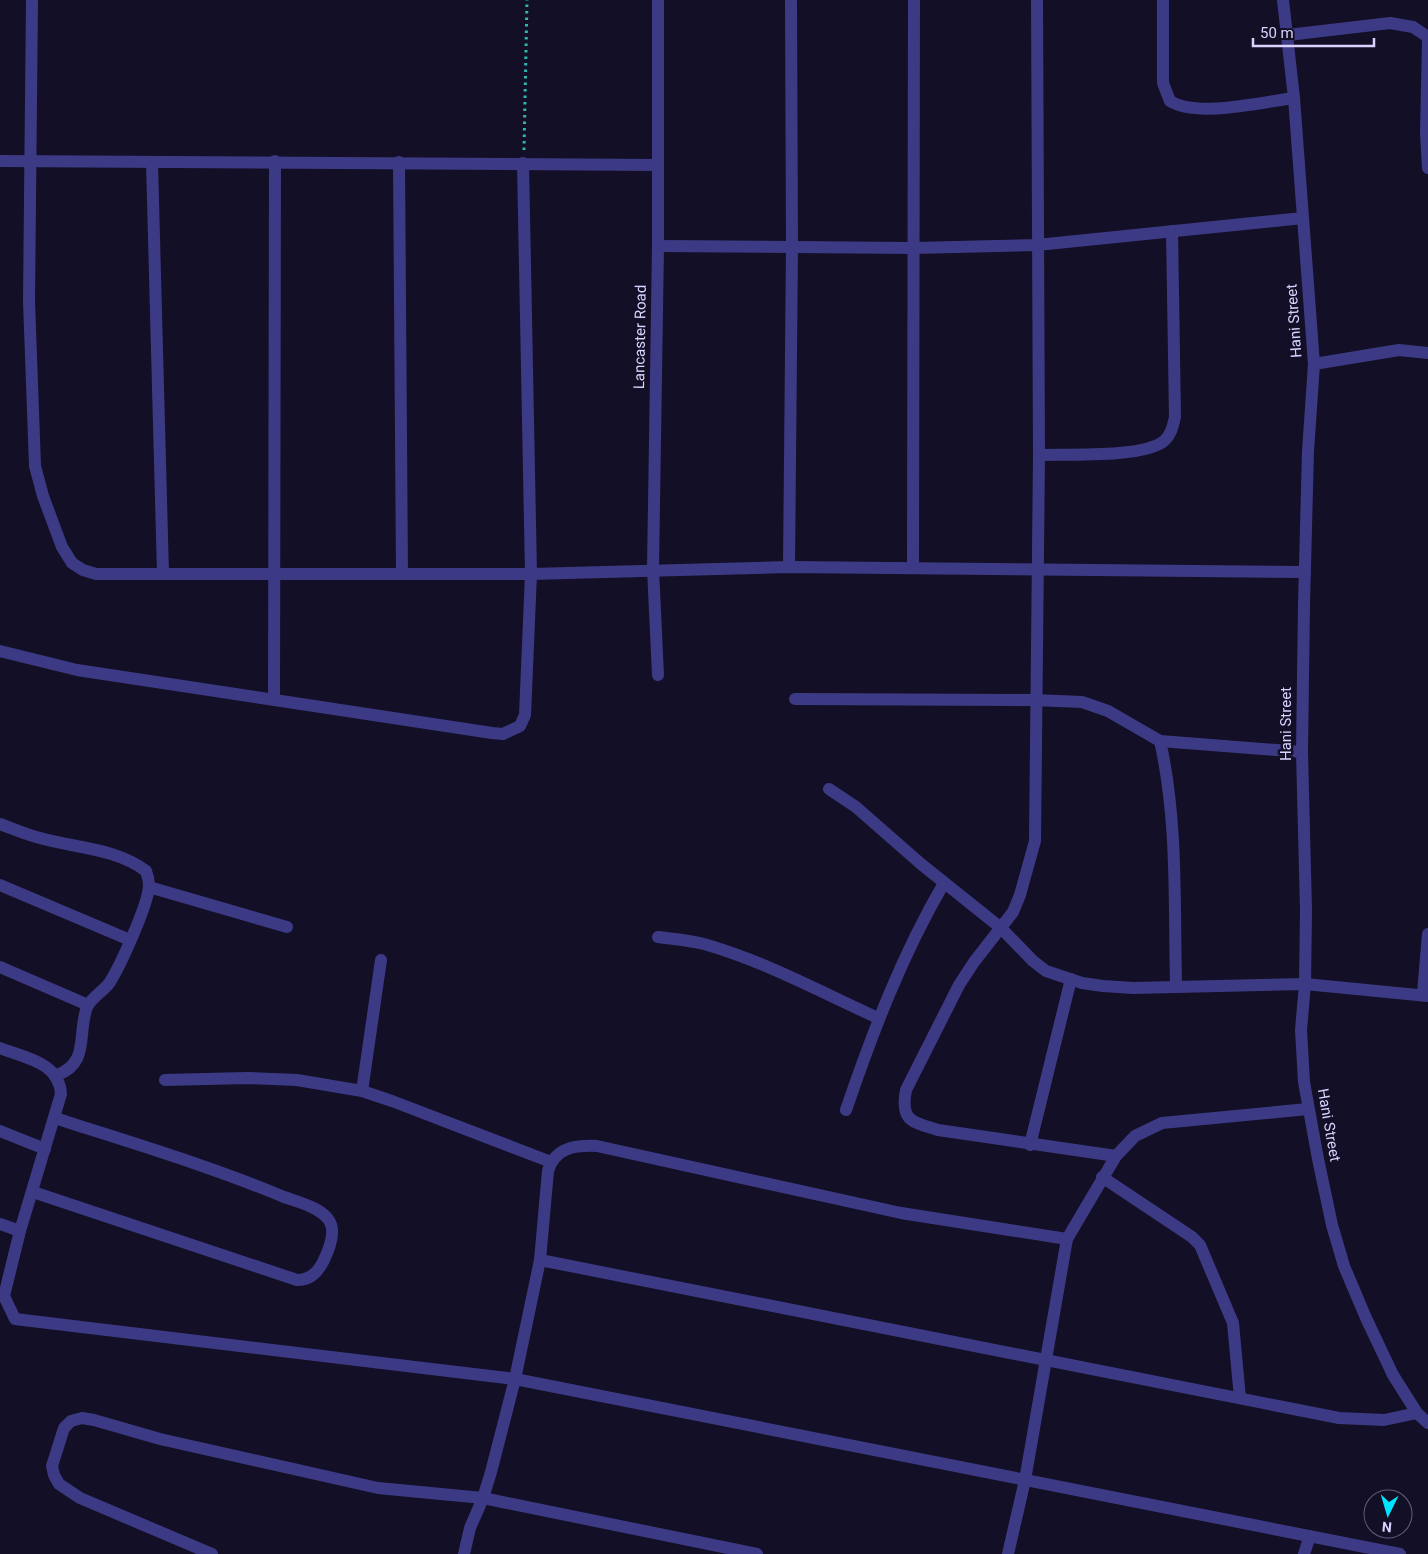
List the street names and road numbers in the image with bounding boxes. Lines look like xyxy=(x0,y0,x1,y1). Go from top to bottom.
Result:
street label: Hani Street xyxy=(1282,283,1306,359)
street label: Lancaster Road xyxy=(630,285,650,389)
street label: Hani Street xyxy=(1277,687,1295,761)
street label: Hani Street xyxy=(1314,1087,1344,1163)

